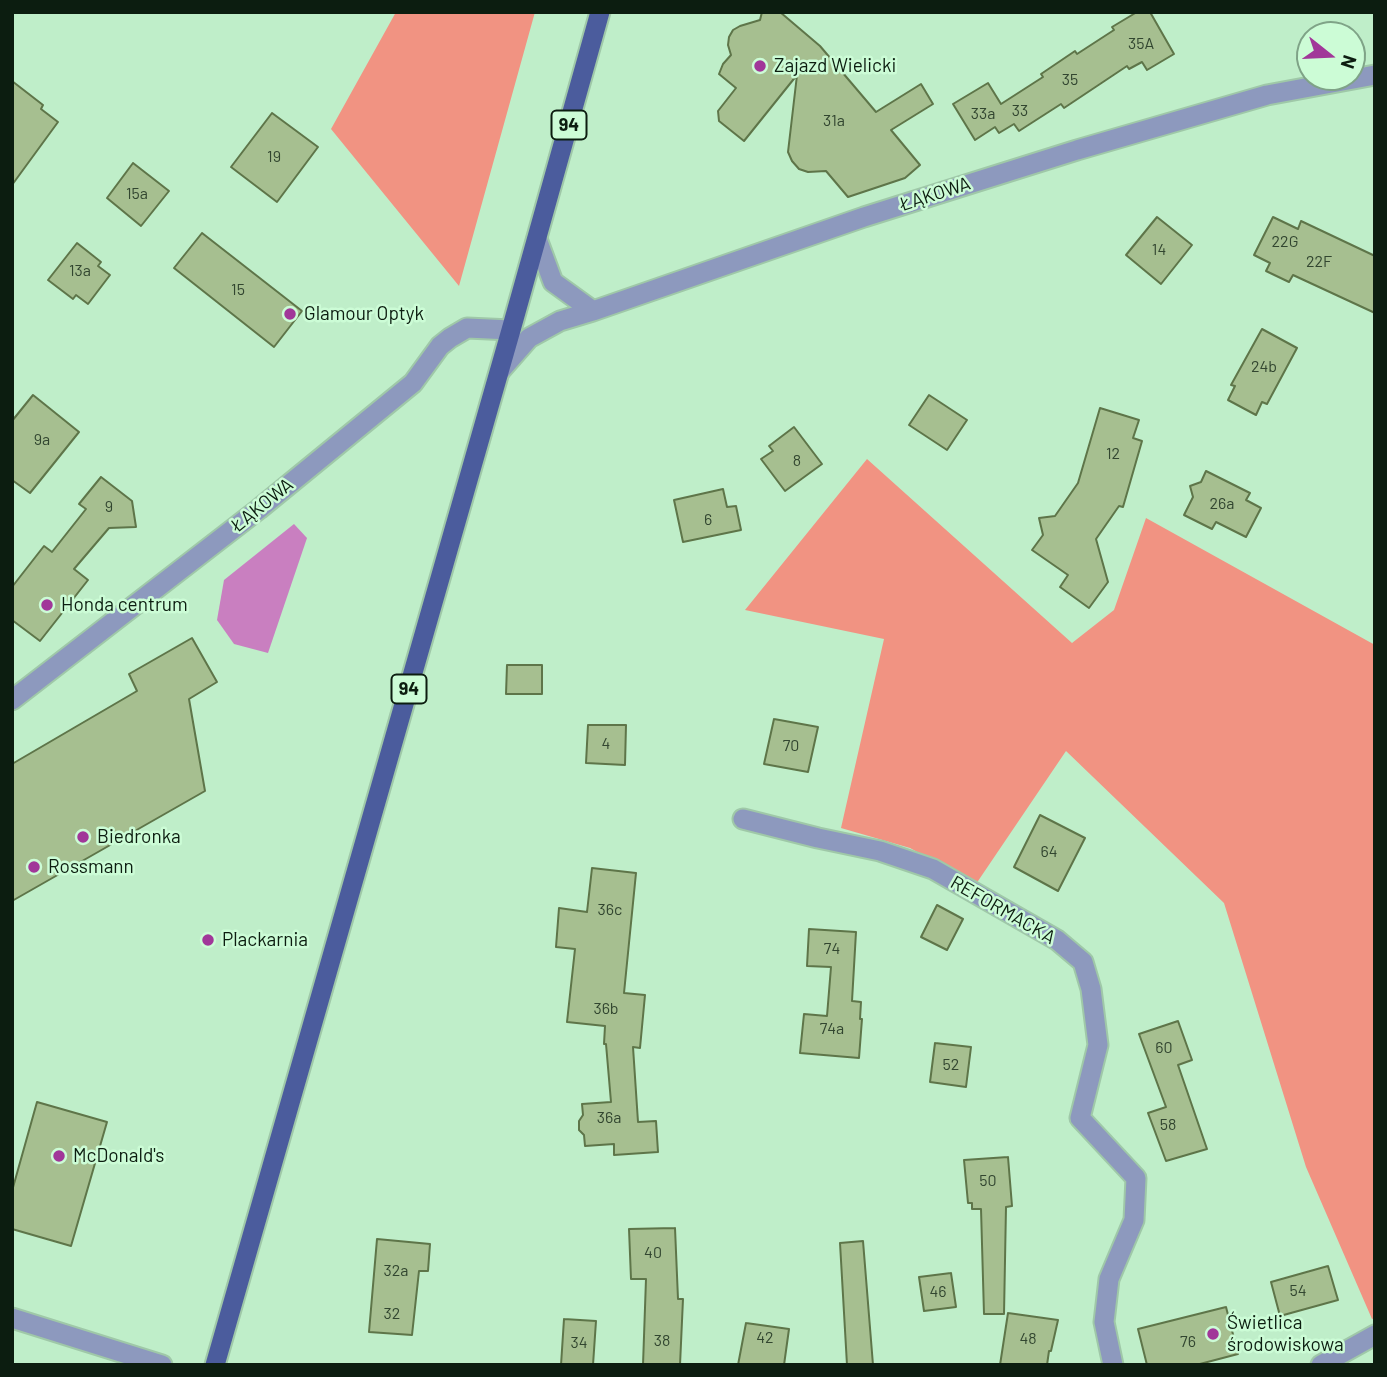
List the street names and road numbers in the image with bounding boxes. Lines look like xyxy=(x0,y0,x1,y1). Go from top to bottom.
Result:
road number: 94 xyxy=(552,110,586,140)
street label: ŁĄKOWA xyxy=(897,172,973,216)
street label: ŁĄKOWA xyxy=(226,473,298,537)
road number: 94 xyxy=(392,674,426,704)
street label: REFORMACKA xyxy=(946,871,1060,949)

